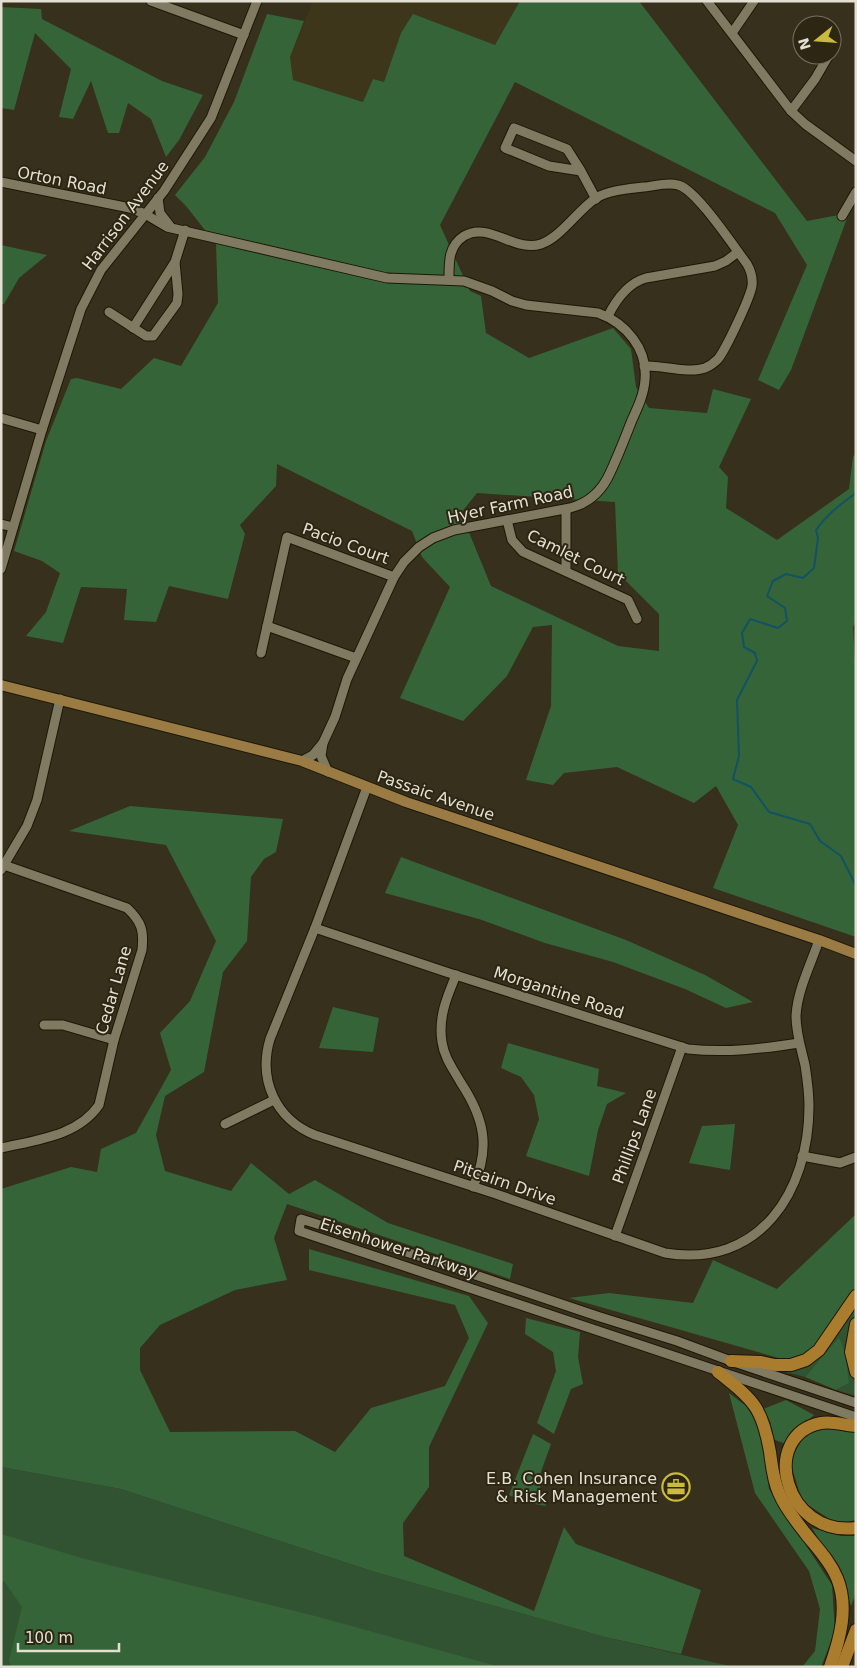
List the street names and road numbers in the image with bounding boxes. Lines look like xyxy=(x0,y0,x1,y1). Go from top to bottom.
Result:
street label: Harrison Avenue xyxy=(78,157,173,274)
street label: Orton Road xyxy=(16,163,108,198)
street label: Hyer Farm Road xyxy=(446,482,575,527)
street label: Pacio Court xyxy=(300,519,392,568)
street label: Camlet Court xyxy=(524,526,628,589)
street label: Passaic Avenue xyxy=(375,766,497,824)
street label: Cedar Lane xyxy=(92,944,135,1037)
street label: Morgantine Road xyxy=(491,962,626,1023)
street label: Phillips Lane xyxy=(608,1086,660,1186)
street label: Pitcairn Drive xyxy=(451,1156,559,1209)
street label: Eisenhower Parkway xyxy=(318,1214,480,1283)

